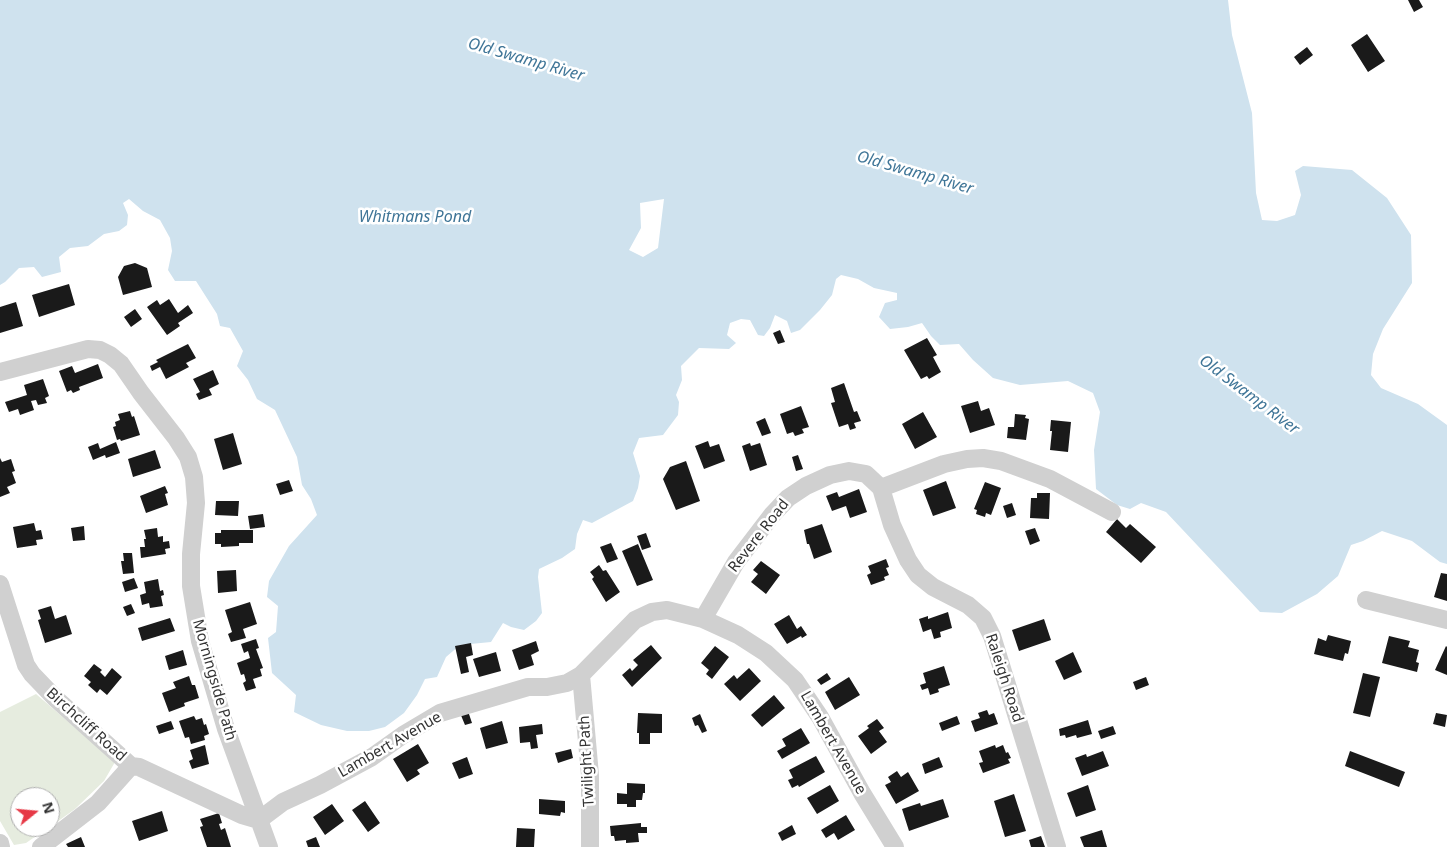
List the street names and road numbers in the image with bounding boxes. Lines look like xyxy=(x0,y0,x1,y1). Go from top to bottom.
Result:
street label: Revere Road xyxy=(725,496,793,576)
street label: Morningside Path xyxy=(188,617,240,743)
street label: Raleigh Road xyxy=(981,631,1027,725)
street label: Birchcliff Road xyxy=(42,684,130,766)
street label: Lambert Avenue xyxy=(796,688,870,798)
street label: Lambert Avenue xyxy=(335,708,445,782)
street label: Twilight Path xyxy=(576,715,598,807)

